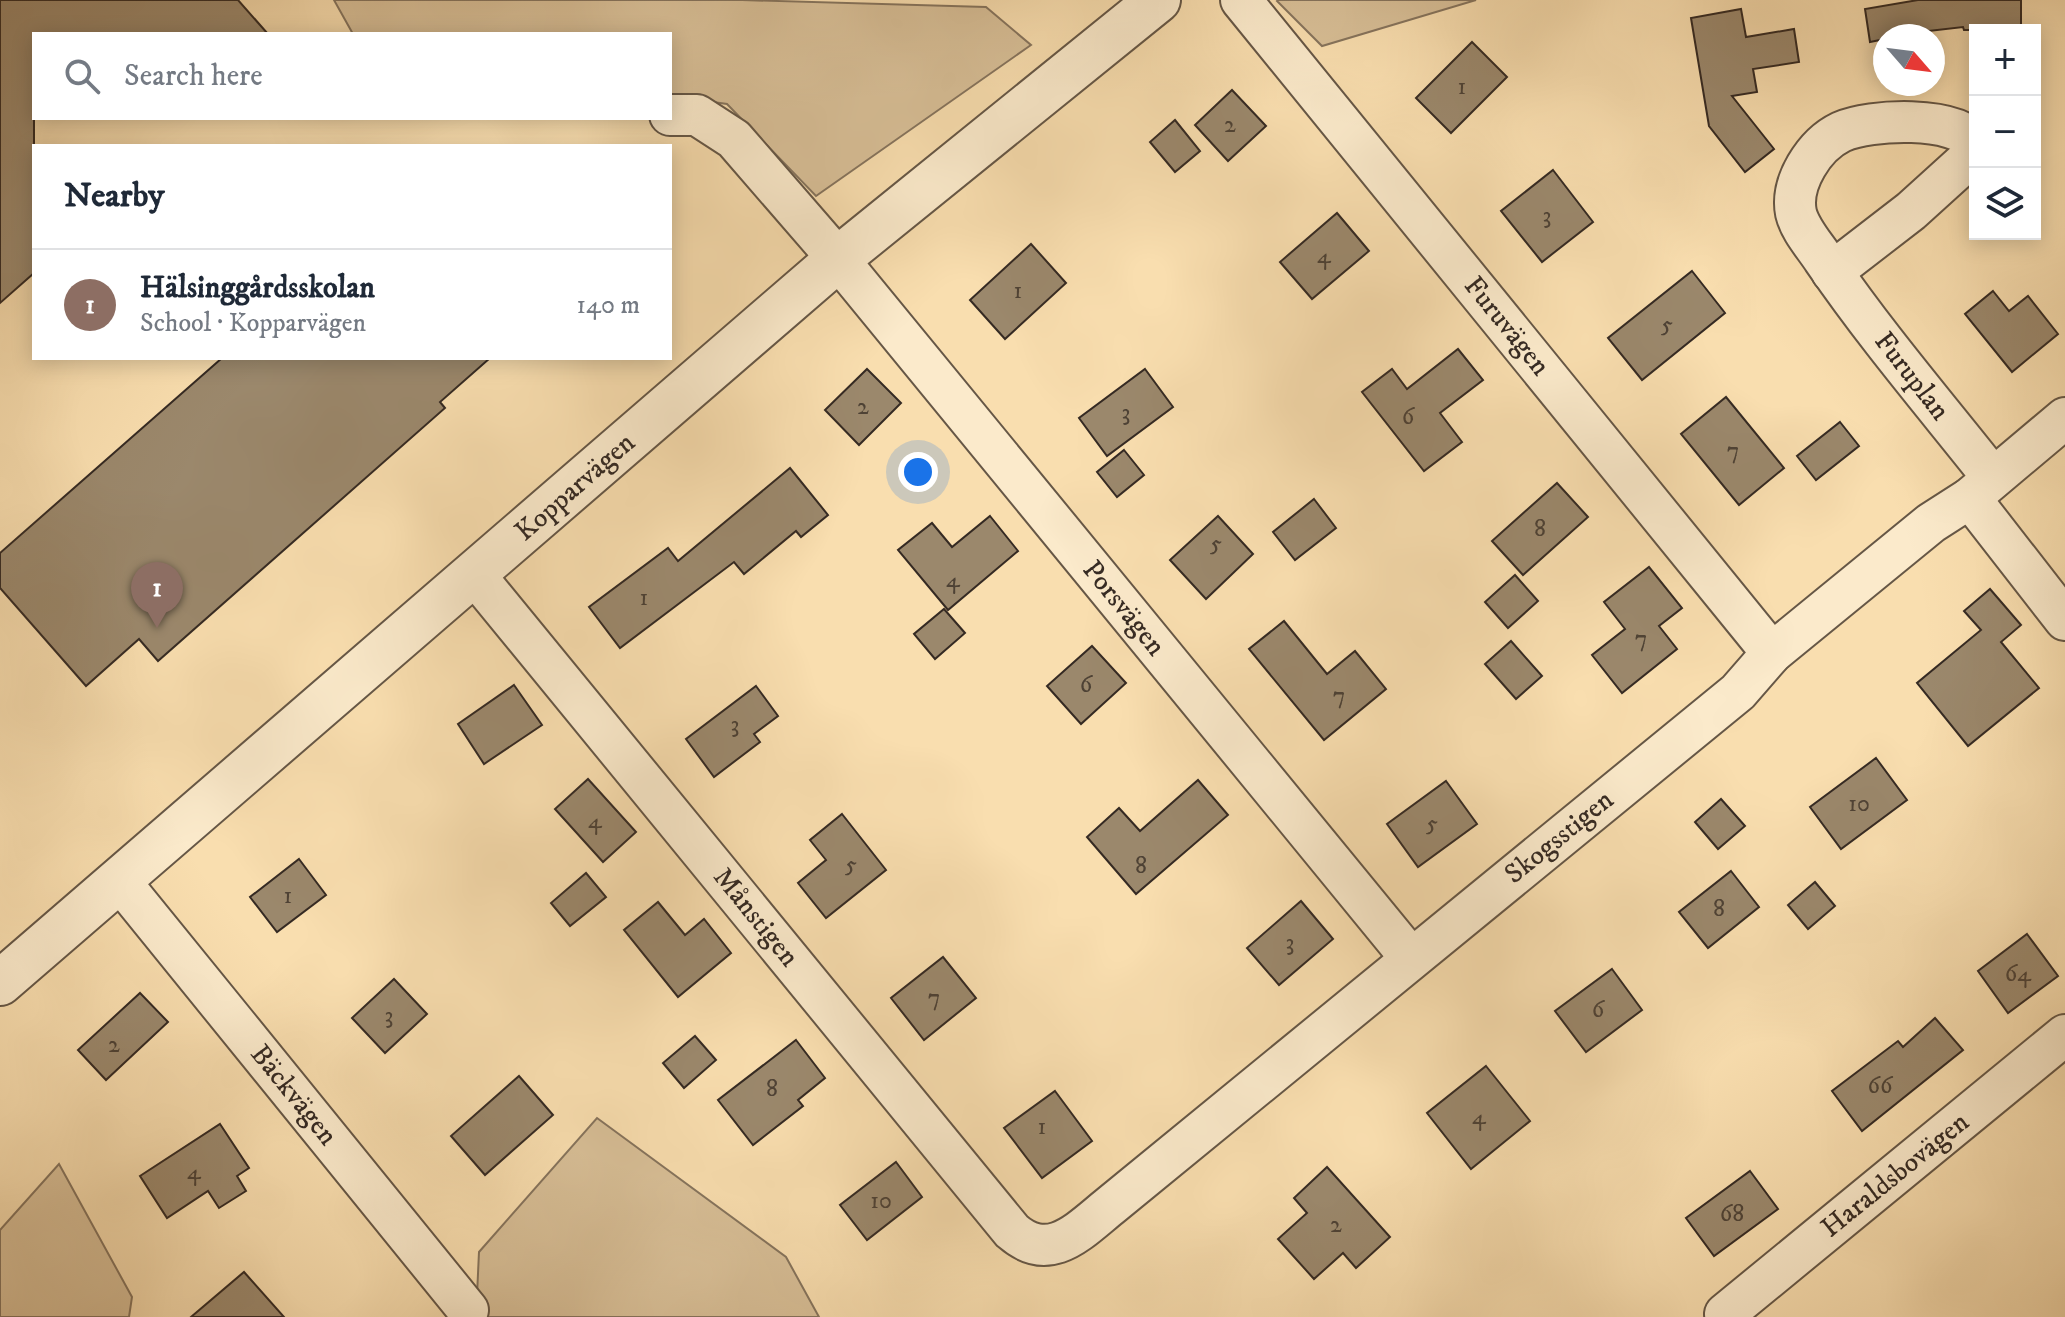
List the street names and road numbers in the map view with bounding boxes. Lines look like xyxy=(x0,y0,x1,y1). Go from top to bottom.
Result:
street label: Furuvägen xyxy=(1456,269,1558,383)
street label: Furuplan xyxy=(1867,325,1958,428)
street label: Kopparvägen xyxy=(508,425,643,549)
street label: Porsvägen xyxy=(1075,553,1173,663)
street label: Skogsstigen xyxy=(1497,782,1621,892)
street label: Månstigen xyxy=(705,860,807,974)
street label: Bäckvägen xyxy=(243,1037,345,1153)
street label: Haraldsbovägen xyxy=(1814,1104,1976,1245)

